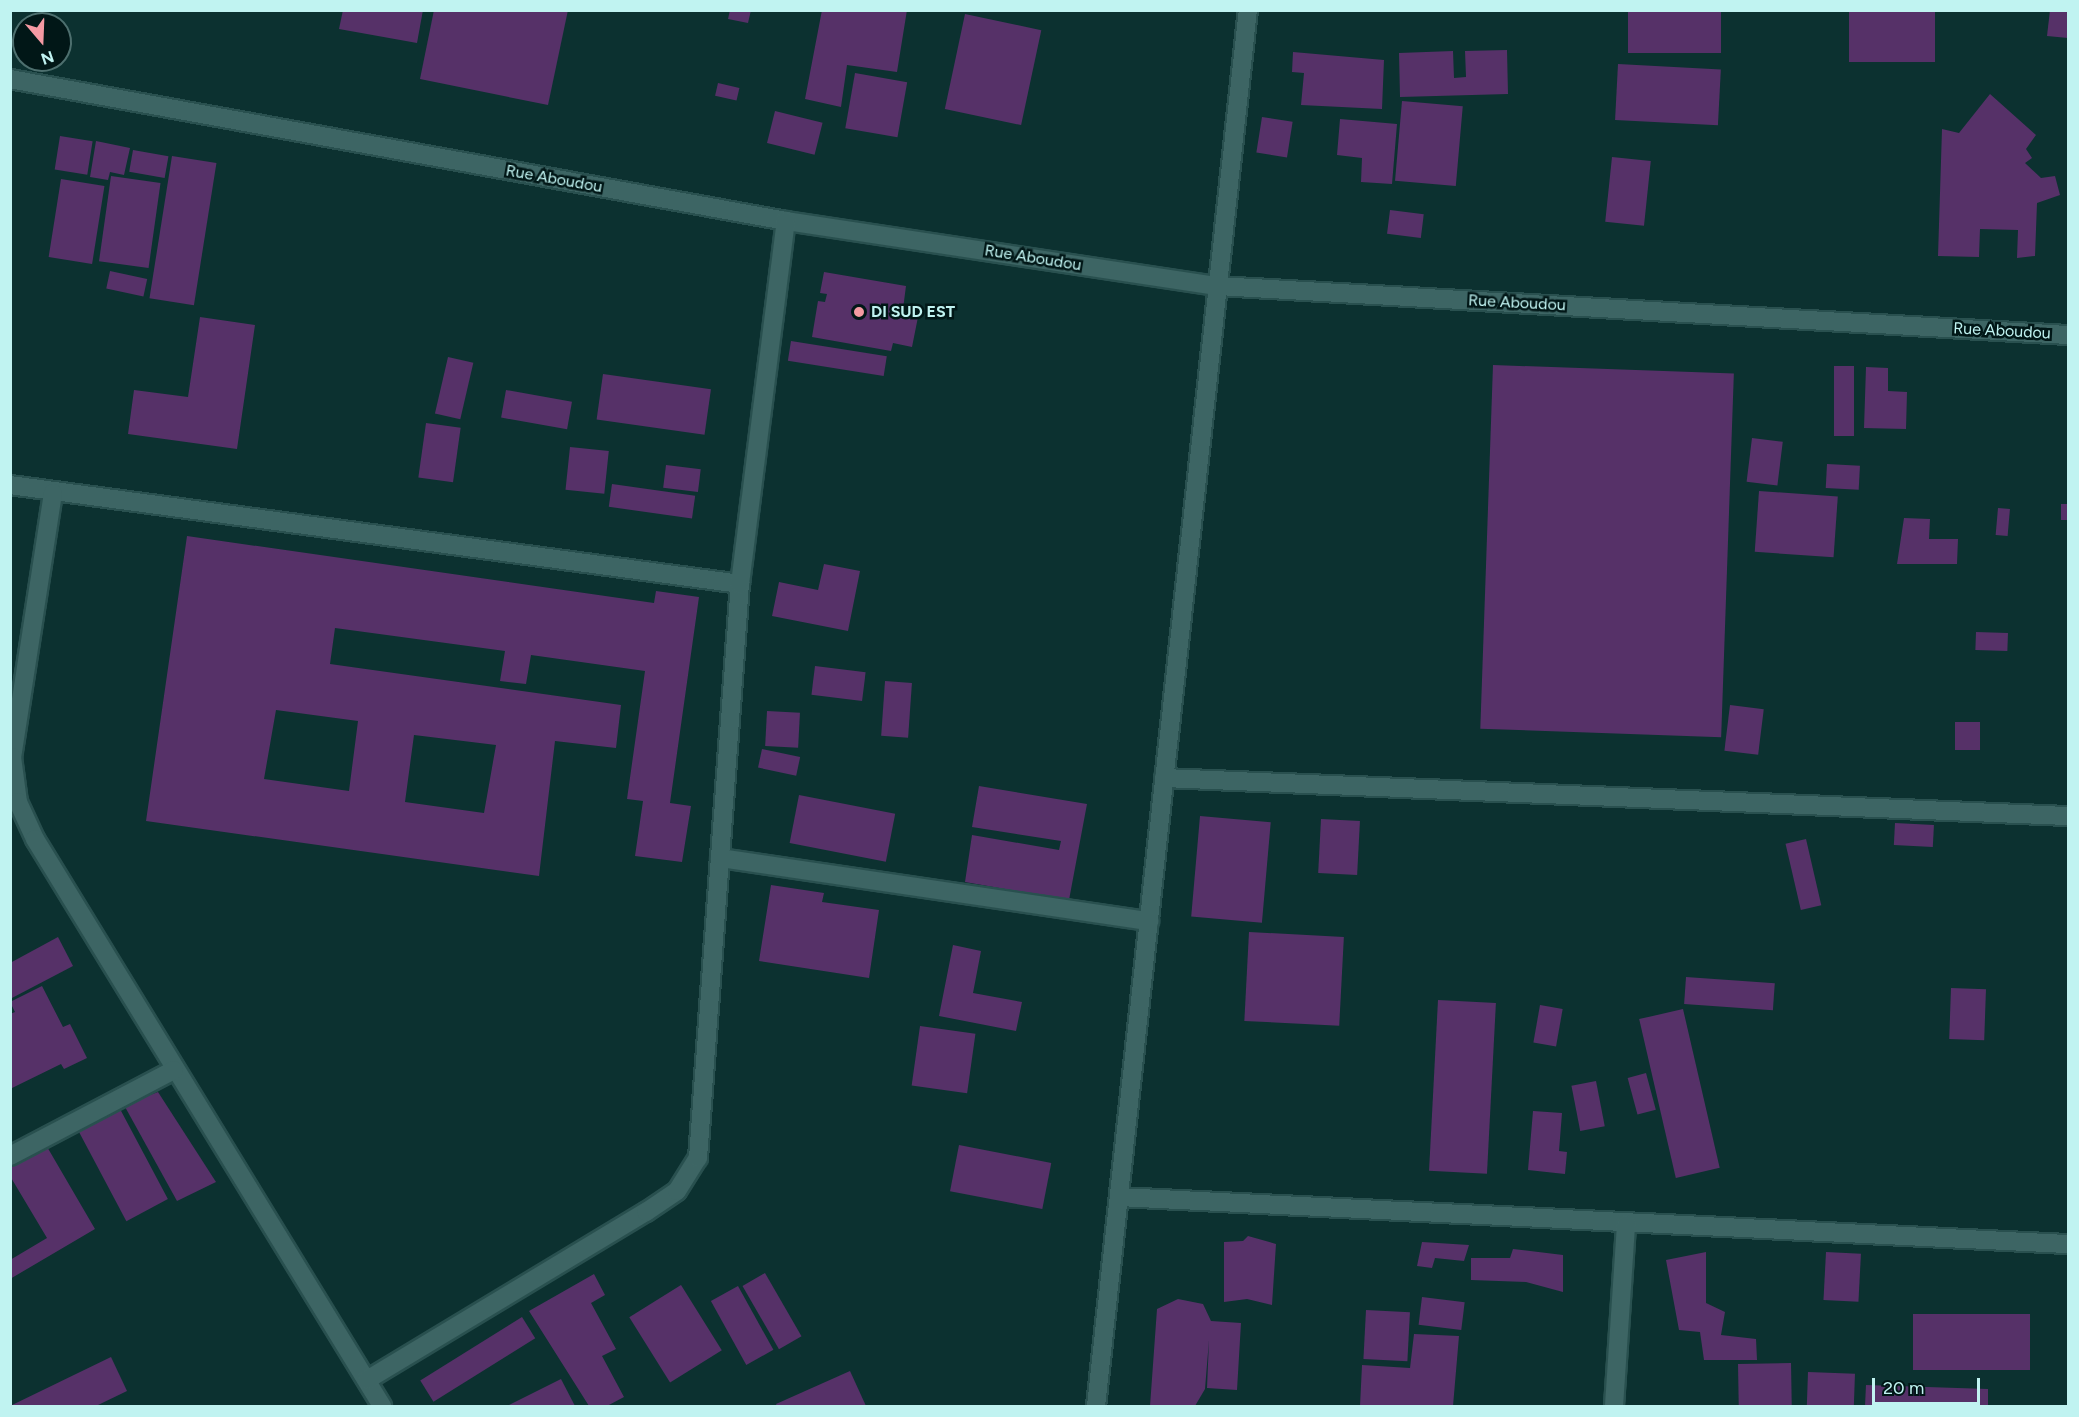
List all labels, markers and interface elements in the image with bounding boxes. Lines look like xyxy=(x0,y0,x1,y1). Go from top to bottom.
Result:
north arrow xyxy=(12,12,72,72)
text: N xyxy=(38,47,56,69)
street label: Rue Aboudou xyxy=(504,161,604,197)
street label: Rue Aboudou xyxy=(983,241,1083,275)
street label: Rue Aboudou xyxy=(1468,291,1566,315)
place label: DI SUD EST xyxy=(871,302,955,322)
marker: DI SUD EST xyxy=(852,305,866,319)
street label: Rue Aboudou xyxy=(1953,319,2051,343)
scale bar xyxy=(1875,1366,1983,1404)
text: 20 m xyxy=(1883,1377,1924,1399)

